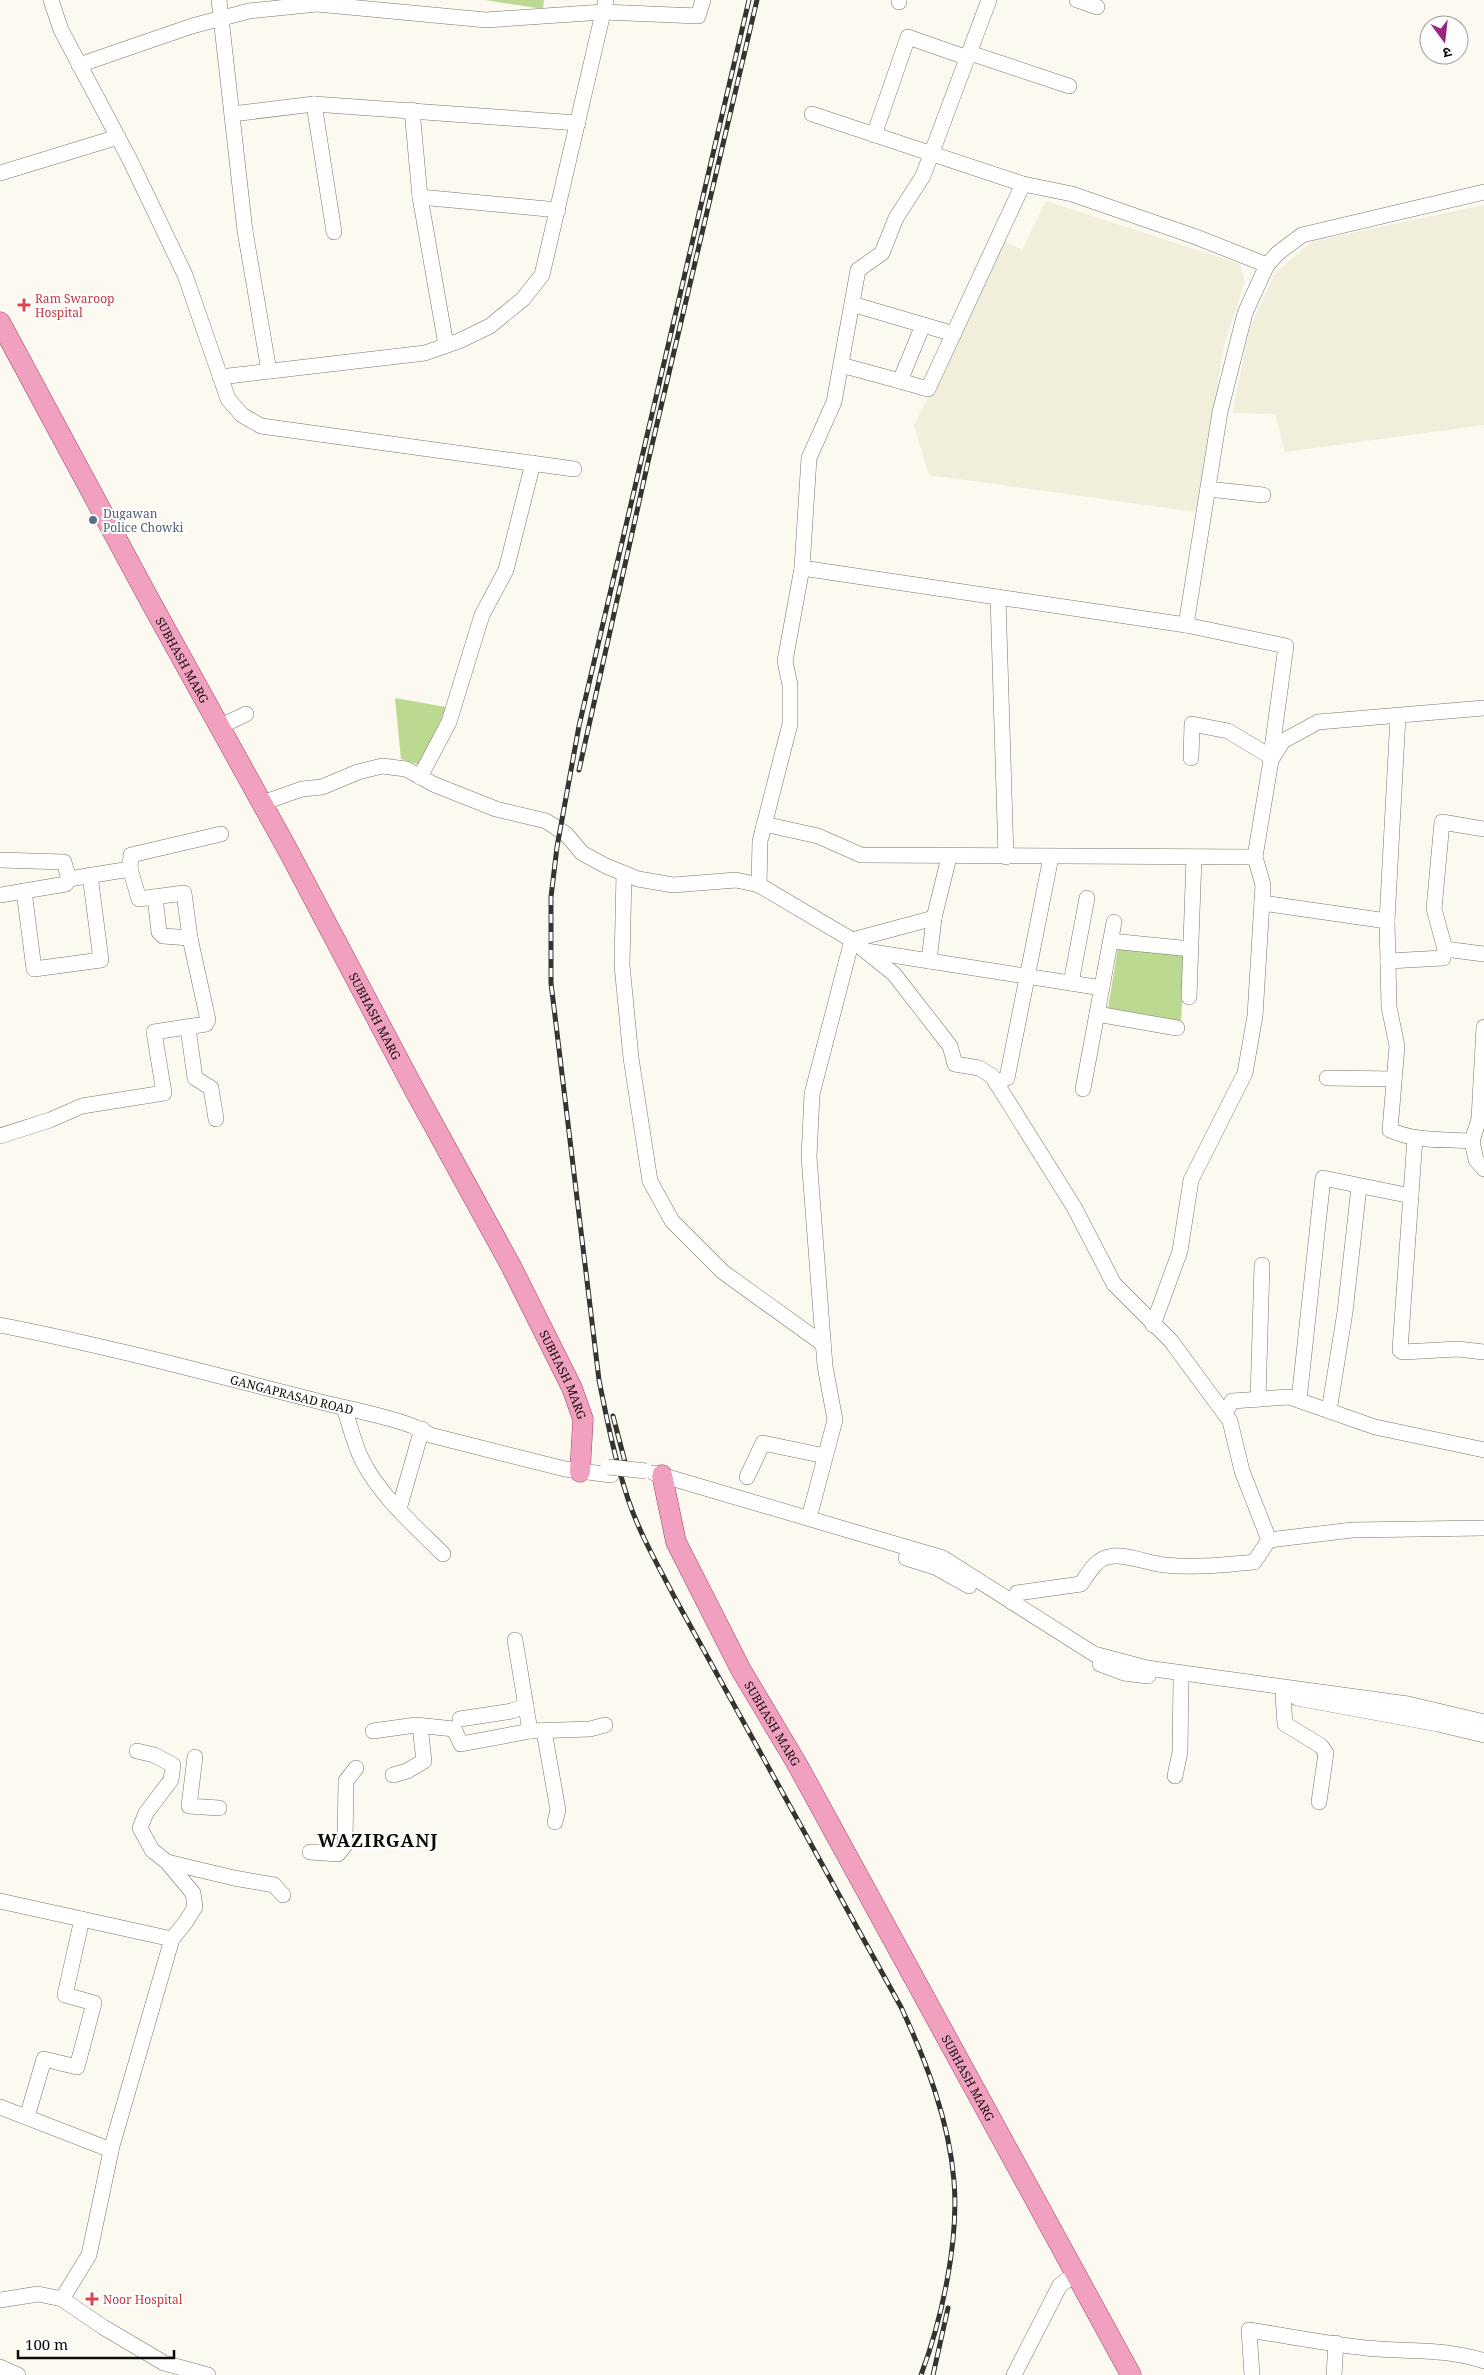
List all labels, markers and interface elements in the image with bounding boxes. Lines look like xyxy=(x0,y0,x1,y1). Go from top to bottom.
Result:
north arrow xyxy=(1419,15,1469,65)
text: उ xyxy=(1440,43,1454,63)
place label: Ram Swaroop Hospital xyxy=(35,290,114,321)
marker: Ram Swaroop Hospital xyxy=(17,298,31,312)
place label: Dugawan Police Chowki xyxy=(103,505,183,536)
marker: Dugawan Police Chowki xyxy=(87,514,99,526)
street label: SUBHASH MARG xyxy=(152,614,214,706)
street label: SUBHASH MARG xyxy=(345,969,406,1063)
street label: SUBHASH MARG xyxy=(536,1327,591,1422)
street label: GANGAPRASAD ROAD xyxy=(228,1371,356,1418)
street label: SUBHASH MARG xyxy=(741,1678,805,1769)
district label: WAZIRGANJ xyxy=(318,1828,438,1852)
street label: SUBHASH MARG xyxy=(938,2032,999,2124)
place label: Noor Hospital xyxy=(103,2291,183,2308)
marker: Noor Hospital xyxy=(85,2292,99,2306)
scale bar xyxy=(18,2328,174,2360)
text: 100 m xyxy=(25,2334,68,2354)

